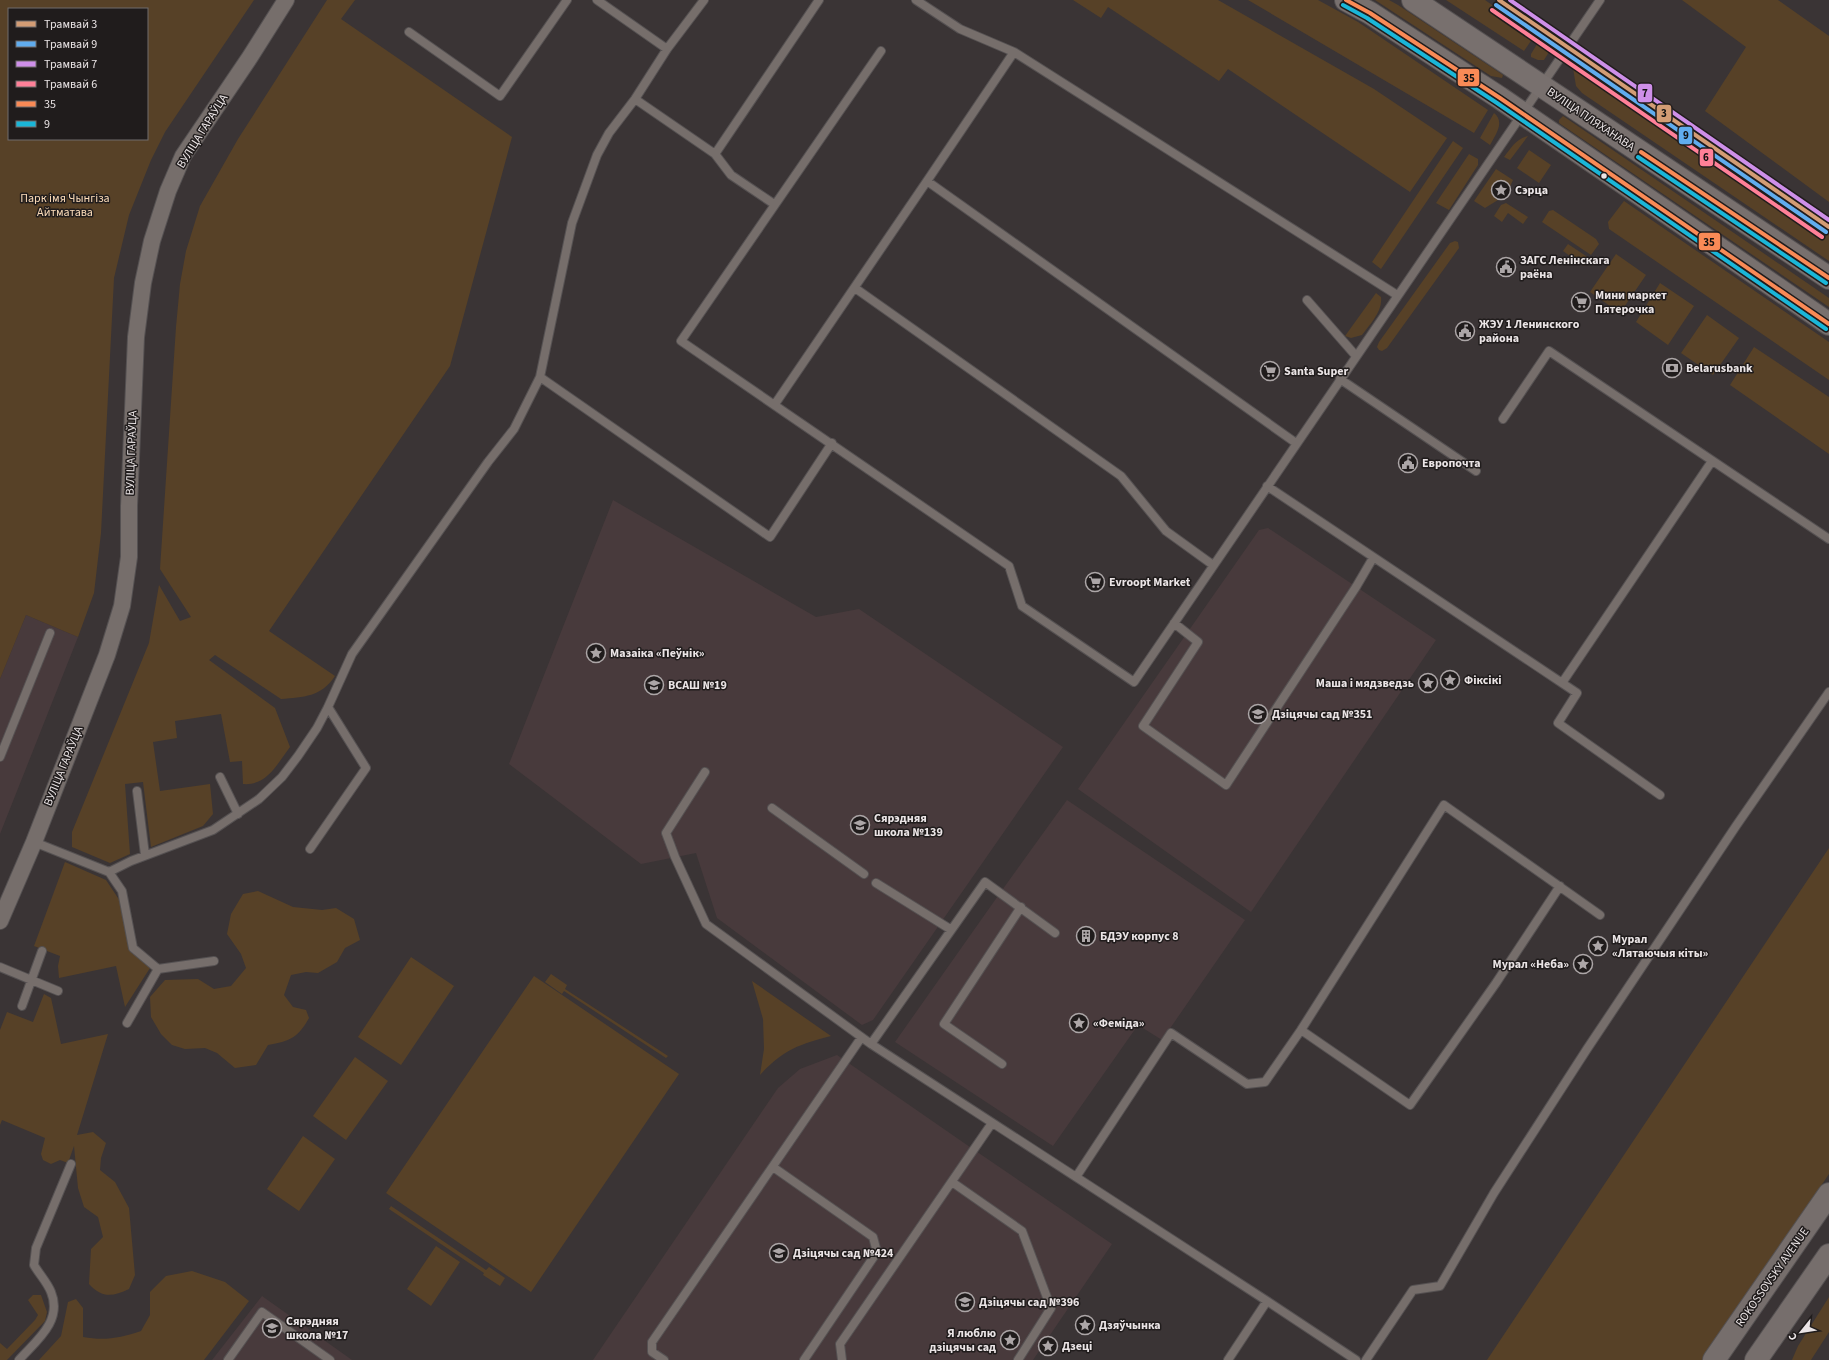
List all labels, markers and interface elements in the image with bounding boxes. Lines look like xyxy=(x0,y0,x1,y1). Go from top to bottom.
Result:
legend xyxy=(8,8,148,140)
text: Трамвай 3 xyxy=(44,16,97,33)
text: Трамвай 9 xyxy=(44,36,97,53)
text: Трамвай 7 xyxy=(44,56,97,73)
line badge: 35 xyxy=(1457,68,1480,87)
text: 35 xyxy=(1463,71,1475,86)
text: Трамвай 6 xyxy=(44,76,97,93)
line badge: 7 xyxy=(1637,83,1653,103)
street label: ВУЛІЦА ПЛЯХАНАВА xyxy=(1543,84,1638,155)
text: 7 xyxy=(1642,86,1648,101)
street label: ВУЛІЦА ГАРАЎЦА xyxy=(173,90,232,172)
text: 35 xyxy=(44,96,56,113)
line badge: 3 xyxy=(1656,104,1672,123)
text: 3 xyxy=(1661,106,1667,121)
text: 9 xyxy=(44,116,50,133)
line badge: 9 xyxy=(1678,126,1693,145)
text: 9 xyxy=(1683,128,1689,143)
line badge: 6 xyxy=(1699,148,1714,167)
text: 6 xyxy=(1703,150,1709,165)
unlabelled marker xyxy=(1599,171,1609,181)
place icon: Сэрца xyxy=(1490,179,1512,201)
place label: Сэрца xyxy=(1515,182,1548,199)
park label: Парк імя Чынгіза Айтматава xyxy=(20,190,110,221)
line badge: 35 xyxy=(1698,232,1721,251)
text: 35 xyxy=(1703,235,1715,250)
place label: ЗАГС Ленінскага раёна xyxy=(1520,252,1610,283)
public building icon: ЗАГС Ленінскага раёна xyxy=(1495,256,1517,278)
place label: Мини маркет Пятерочка xyxy=(1595,287,1667,318)
supermarket icon: Мини маркет Пятерочка xyxy=(1570,291,1592,313)
place label: ЖЭУ 1 Ленинского района xyxy=(1479,316,1580,347)
public building icon: ЖЭУ 1 Ленинского района xyxy=(1454,320,1476,342)
bank icon: Belarusbank xyxy=(1661,357,1683,379)
supermarket icon: Santa Super xyxy=(1259,360,1281,382)
place label: Belarusbank xyxy=(1686,360,1753,377)
place label: Santa Super xyxy=(1284,363,1349,380)
street label: ВУЛІЦА ГАРАЎЦА xyxy=(122,410,141,496)
public building icon: Европочта xyxy=(1397,452,1419,474)
place label: Европочта xyxy=(1422,455,1481,472)
supermarket icon: Evroopt Market xyxy=(1084,571,1106,593)
place label: Evroopt Market xyxy=(1109,574,1191,591)
place icon: Мазаіка «Пеўнік» xyxy=(585,642,607,664)
place label: Мазаіка «Пеўнік» xyxy=(610,645,705,662)
place icon: Фіксікі xyxy=(1439,669,1461,691)
place icon: Маша і мядзведзь xyxy=(1417,672,1439,694)
place label: Фіксікі xyxy=(1464,672,1502,689)
school or university icon: ВСАШ №19 xyxy=(643,674,665,696)
place label: Маша і мядзведзь xyxy=(1316,675,1414,692)
place label: ВСАШ №19 xyxy=(668,677,727,694)
school or university icon: Дзіцячы сад №351 xyxy=(1247,703,1269,725)
place label: Дзіцячы сад №351 xyxy=(1272,706,1372,723)
street label: ВУЛІЦА ГАРАЎЦА xyxy=(40,723,87,809)
place label: Сярэдняя школа №139 xyxy=(874,810,943,841)
school or university icon: Сярэдняя школа №139 xyxy=(849,814,871,836)
building icon: БДЭУ корпус 8 xyxy=(1075,925,1097,947)
place label: БДЭУ корпус 8 xyxy=(1100,928,1179,945)
place label: Мурал «Лятаючыя кіты» xyxy=(1612,931,1709,962)
place icon: Мурал «Лятаючыя кіты» xyxy=(1587,935,1609,957)
place icon: Мурал «Неба» xyxy=(1572,953,1594,975)
place label: Мурал «Неба» xyxy=(1493,956,1569,973)
place icon: «Феміда» xyxy=(1068,1012,1090,1034)
place label: «Феміда» xyxy=(1093,1015,1145,1032)
street label: ROKOSSOVSKY AVENUE xyxy=(1732,1224,1813,1330)
school or university icon: Дзіцячы сад №424 xyxy=(768,1242,790,1264)
place label: Дзіцячы сад №424 xyxy=(793,1245,894,1262)
school or university icon: Дзіцячы сад №396 xyxy=(954,1291,976,1313)
place label: Дзіцячы сад №396 xyxy=(979,1294,1079,1311)
north arrow xyxy=(1781,1312,1821,1352)
place label: Сярэдняя школа №17 xyxy=(286,1313,348,1344)
place icon: Дзяўчынка xyxy=(1074,1314,1096,1336)
school or university icon: Сярэдняя школа №17 xyxy=(261,1317,283,1339)
place label: Дзяўчынка xyxy=(1099,1317,1161,1334)
place label: Я люблю дзіцячы сад xyxy=(930,1325,996,1356)
place icon: Я люблю дзіцячы сад xyxy=(999,1329,1021,1351)
text: С xyxy=(1784,1330,1801,1343)
place icon: Дзеці xyxy=(1037,1335,1059,1357)
place label: Дзеці xyxy=(1062,1338,1092,1355)

